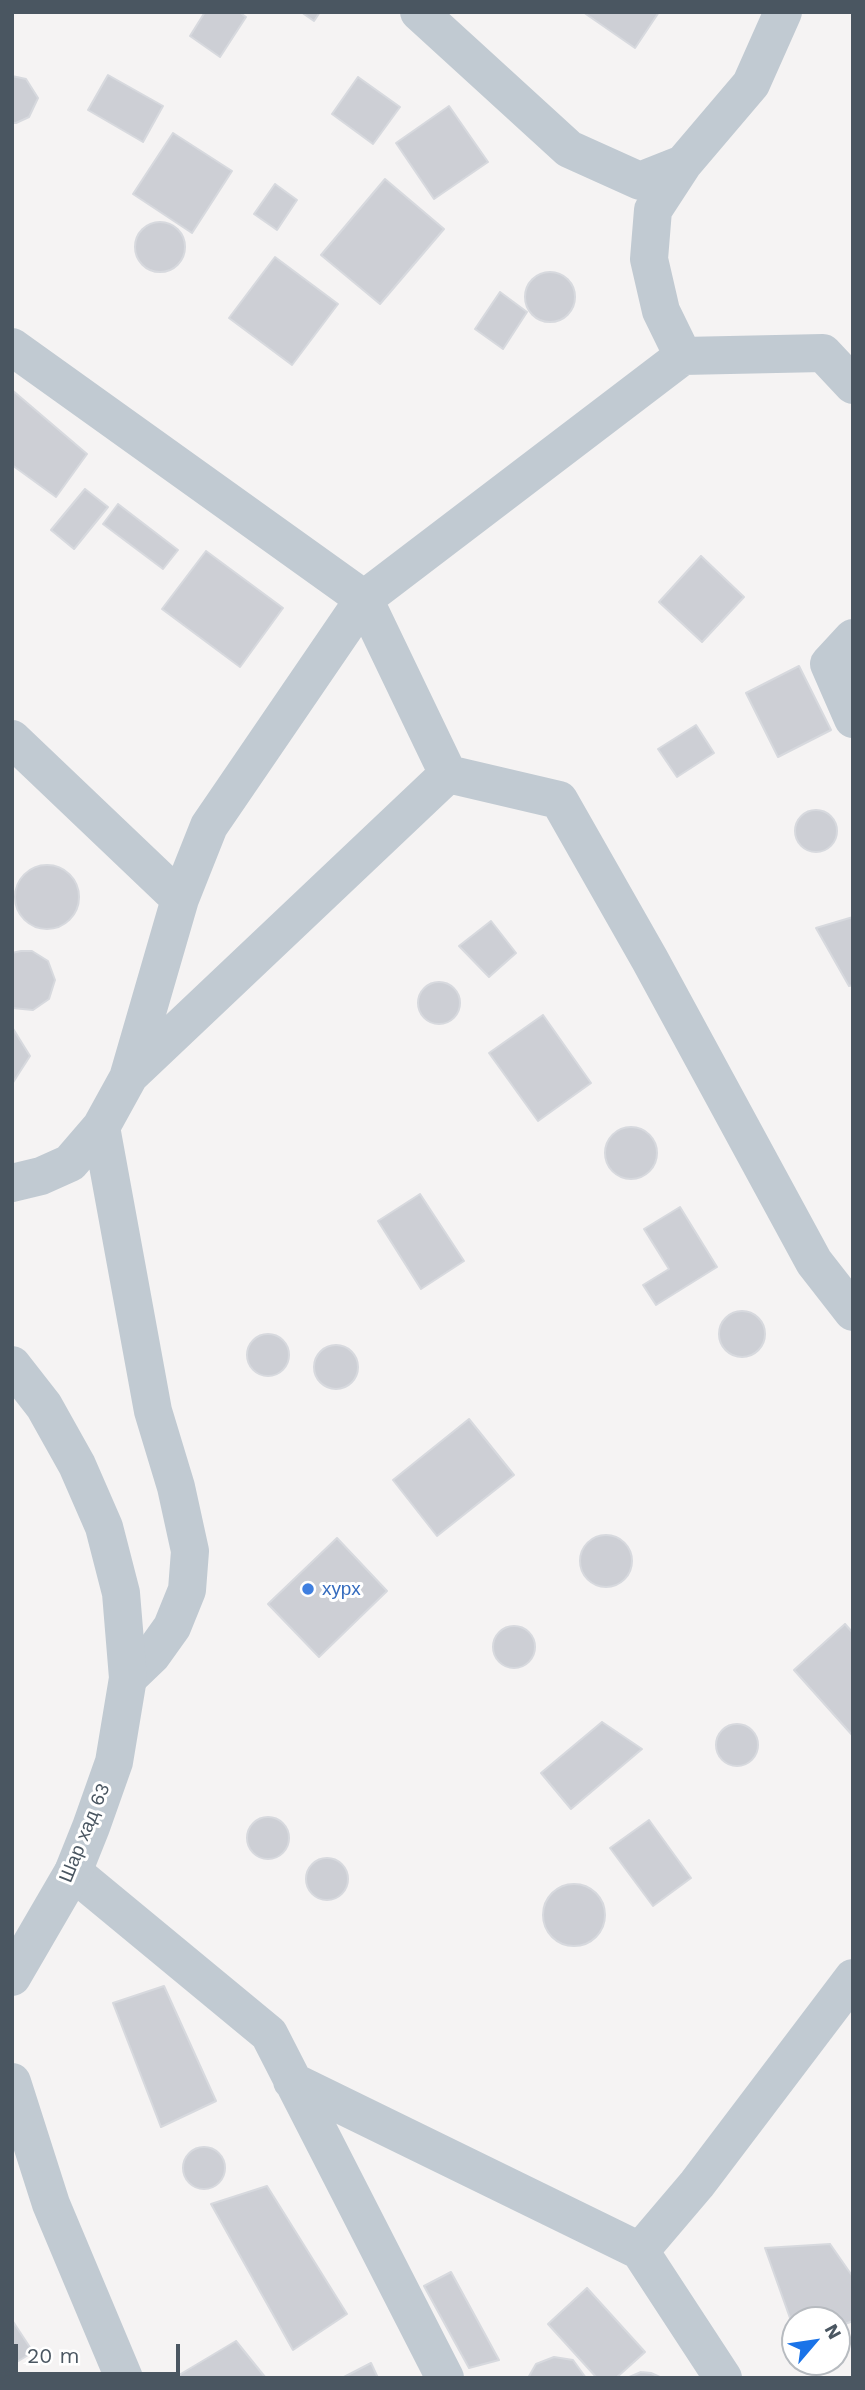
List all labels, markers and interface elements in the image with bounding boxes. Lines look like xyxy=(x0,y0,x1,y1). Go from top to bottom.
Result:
place label: хурх xyxy=(322,1578,361,1600)
marker: хурх xyxy=(300,1581,316,1597)
street label: Шар хад 63 xyxy=(55,1780,115,1886)
north arrow xyxy=(781,2306,851,2376)
text: N xyxy=(820,2320,847,2343)
scale bar xyxy=(18,2330,184,2374)
text: 20 m xyxy=(27,2343,79,2368)

